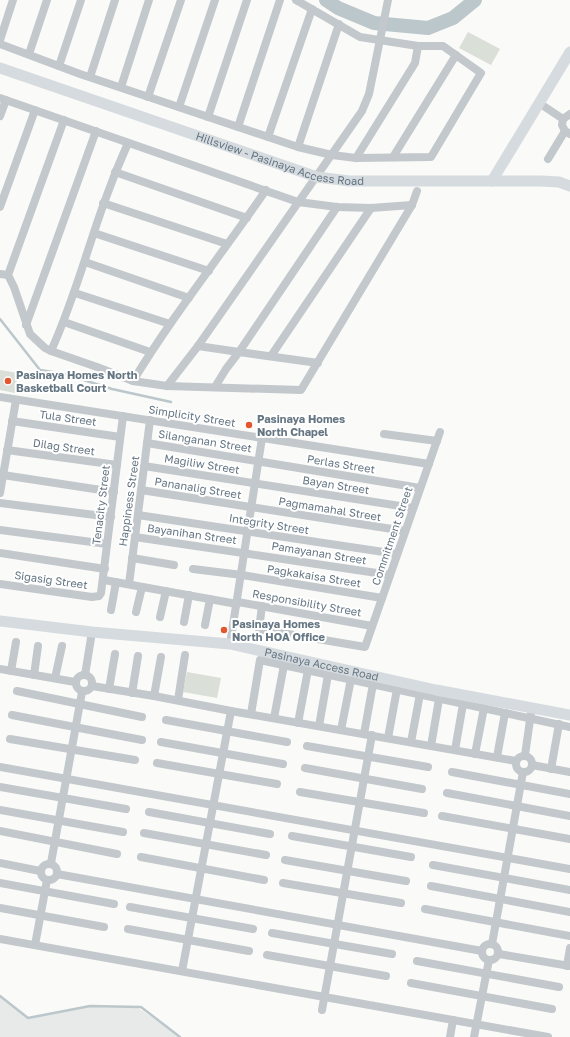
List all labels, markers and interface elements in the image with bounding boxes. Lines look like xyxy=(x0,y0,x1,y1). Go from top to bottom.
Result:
street label: Hillsview - Pasinaya Access Road xyxy=(194,129,364,187)
place label: Pasinaya Homes North Basketball Court xyxy=(16,368,138,394)
marker: Pasinaya Homes North Basketball Court xyxy=(3,376,13,386)
street label: Simplicity Street xyxy=(148,402,237,429)
street label: Tula Street xyxy=(39,407,97,428)
place label: Pasinaya Homes North Chapel xyxy=(257,412,345,438)
marker: Pasinaya Homes North Chapel xyxy=(244,420,254,430)
street label: Silanganan Street xyxy=(157,427,253,454)
street label: Dilag Street xyxy=(32,436,96,457)
street label: Magiliw Street xyxy=(163,451,241,476)
street label: Perlas Street xyxy=(306,452,376,475)
street label: Happiness Street xyxy=(116,455,141,547)
street label: Tenacity Street xyxy=(89,464,112,546)
street label: Bayan Street xyxy=(302,473,370,496)
street label: Pananalig Street xyxy=(154,474,242,501)
street label: Commitment Street xyxy=(369,485,415,587)
street label: Pagmamahal Street xyxy=(278,494,382,523)
street label: Integrity Street xyxy=(228,511,310,536)
street label: Bayanihan Street xyxy=(147,521,238,546)
street label: Pamayanan Street xyxy=(271,539,368,566)
street label: Pagkakaisa Street xyxy=(266,562,362,589)
street label: Sigasig Street xyxy=(14,568,89,591)
street label: Responsibility Street xyxy=(251,586,363,619)
place label: Pasinaya Homes North HOA Office xyxy=(232,617,325,643)
marker: Pasinaya Homes North HOA Office xyxy=(219,625,229,635)
street label: Pasinaya Access Road xyxy=(263,645,380,683)

